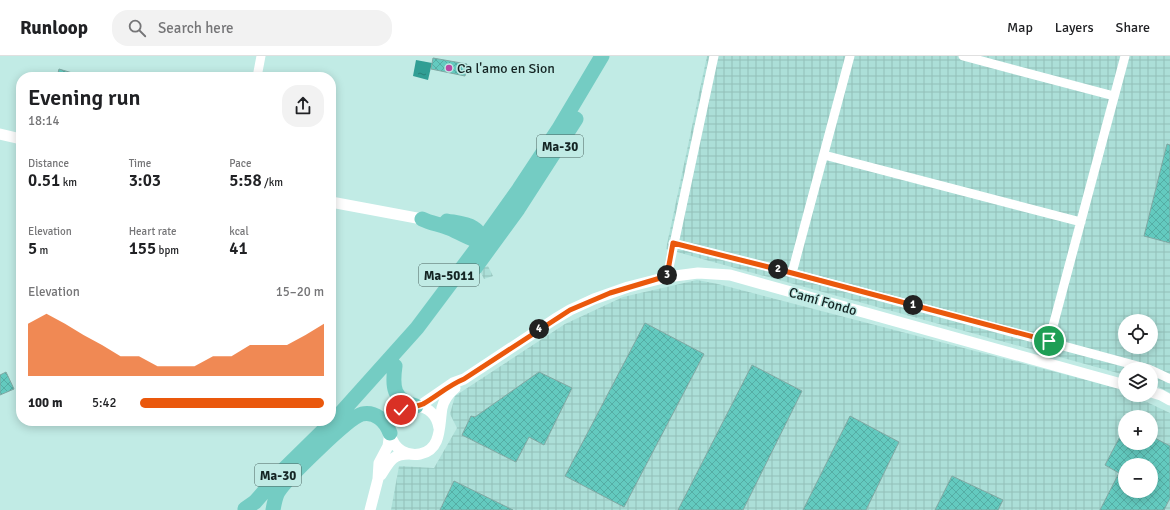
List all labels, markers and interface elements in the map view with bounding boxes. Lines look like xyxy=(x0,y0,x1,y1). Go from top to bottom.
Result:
search box xyxy=(112,10,392,46)
text: Runloop xyxy=(20,16,88,40)
icon: search xyxy=(126,17,148,39)
text: Search here xyxy=(158,19,234,37)
text: Map xyxy=(1007,19,1033,36)
text: Layers xyxy=(1055,19,1094,36)
text: Share xyxy=(1116,19,1150,36)
place label: Ca l'amo en Sion xyxy=(457,60,555,77)
marker: Ca l'amo en Sion xyxy=(444,63,454,73)
text: Evening run xyxy=(28,84,141,111)
button: share xyxy=(282,85,324,127)
text: 18:14 xyxy=(28,113,60,129)
road number: Ma-30 xyxy=(537,135,583,157)
text: Distance xyxy=(28,157,69,170)
text: Time xyxy=(129,157,151,170)
text: Pace xyxy=(229,157,252,170)
text: 0.51 xyxy=(28,170,60,191)
text: 3:03 xyxy=(129,170,161,191)
text: 5:58 xyxy=(229,170,262,191)
text: km xyxy=(60,176,77,189)
text: /km xyxy=(262,176,283,189)
text: Elevation xyxy=(28,225,72,238)
text: Heart rate xyxy=(129,225,176,238)
text: kcal xyxy=(229,225,249,238)
text: 5 xyxy=(28,238,37,259)
text: 155 xyxy=(129,238,156,259)
text: 41 xyxy=(229,238,248,259)
text: m xyxy=(37,244,48,257)
text: bpm xyxy=(156,244,179,257)
pin: 2 xyxy=(768,259,788,279)
text: 2 xyxy=(775,262,781,275)
road number: Ma-5011 xyxy=(419,264,479,286)
pin: 3 xyxy=(657,265,677,285)
text: 3 xyxy=(664,268,670,281)
text: Elevation xyxy=(28,284,80,300)
text: 15–20 m xyxy=(276,284,324,300)
street label: Camí Fondo xyxy=(787,284,859,319)
pin: 1 xyxy=(903,295,923,315)
text: 1 xyxy=(910,298,916,311)
map controls xyxy=(1118,314,1158,498)
button: locate xyxy=(1118,314,1158,354)
pin: 4 xyxy=(529,319,549,339)
text: 4 xyxy=(536,322,542,335)
pin xyxy=(1032,324,1066,358)
icon: arrive xyxy=(1038,330,1060,352)
button: layers xyxy=(1118,362,1158,402)
pin xyxy=(384,393,418,427)
text: 100 m xyxy=(28,395,62,411)
text: 5:42 xyxy=(92,395,117,411)
icon: check xyxy=(390,399,412,421)
button: + xyxy=(1118,410,1158,450)
button: − xyxy=(1118,458,1158,498)
road number: Ma-30 xyxy=(255,464,301,486)

